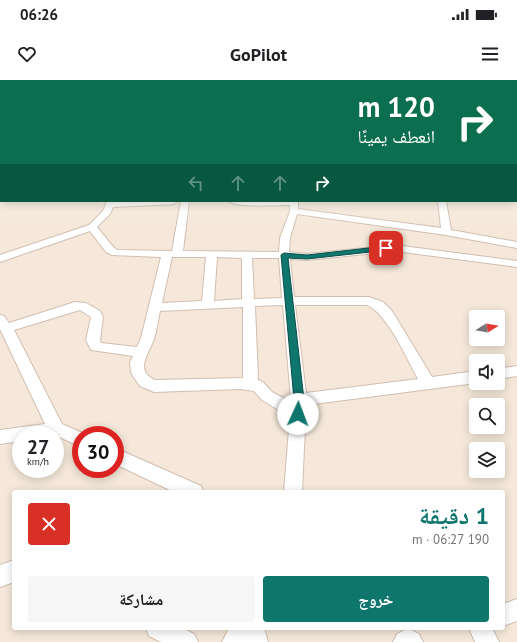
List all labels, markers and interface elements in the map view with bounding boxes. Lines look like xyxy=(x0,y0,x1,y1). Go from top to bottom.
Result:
text: 06:26 xyxy=(20,5,58,24)
icon: heart xyxy=(16,43,38,65)
text: GoPilot xyxy=(230,43,287,66)
icon: menu xyxy=(479,43,501,65)
text: 120 m xyxy=(358,88,435,125)
icon: right xyxy=(449,96,501,148)
text: انعطف يمينًا xyxy=(358,125,435,148)
icon: left xyxy=(185,172,207,194)
icon: ahead xyxy=(227,172,249,194)
icon: ahead xyxy=(269,172,291,194)
icon: right xyxy=(311,172,333,194)
pin xyxy=(369,231,403,265)
icon: arrive xyxy=(375,237,397,259)
north arrow xyxy=(469,310,505,346)
map controls xyxy=(469,310,505,478)
button: sound xyxy=(469,354,505,390)
position arrow xyxy=(277,393,319,435)
button: search xyxy=(469,398,505,434)
speed limit sign: 30 xyxy=(72,426,124,478)
text: 27 xyxy=(27,434,49,460)
button: layers xyxy=(469,442,505,478)
text: km/h xyxy=(27,455,49,468)
text: 1 دقيقة xyxy=(419,500,489,531)
button: close xyxy=(28,503,70,545)
text: 190 m · 06:27 xyxy=(412,531,489,548)
button: مشاركة xyxy=(28,576,255,622)
button: خروج xyxy=(263,576,489,622)

